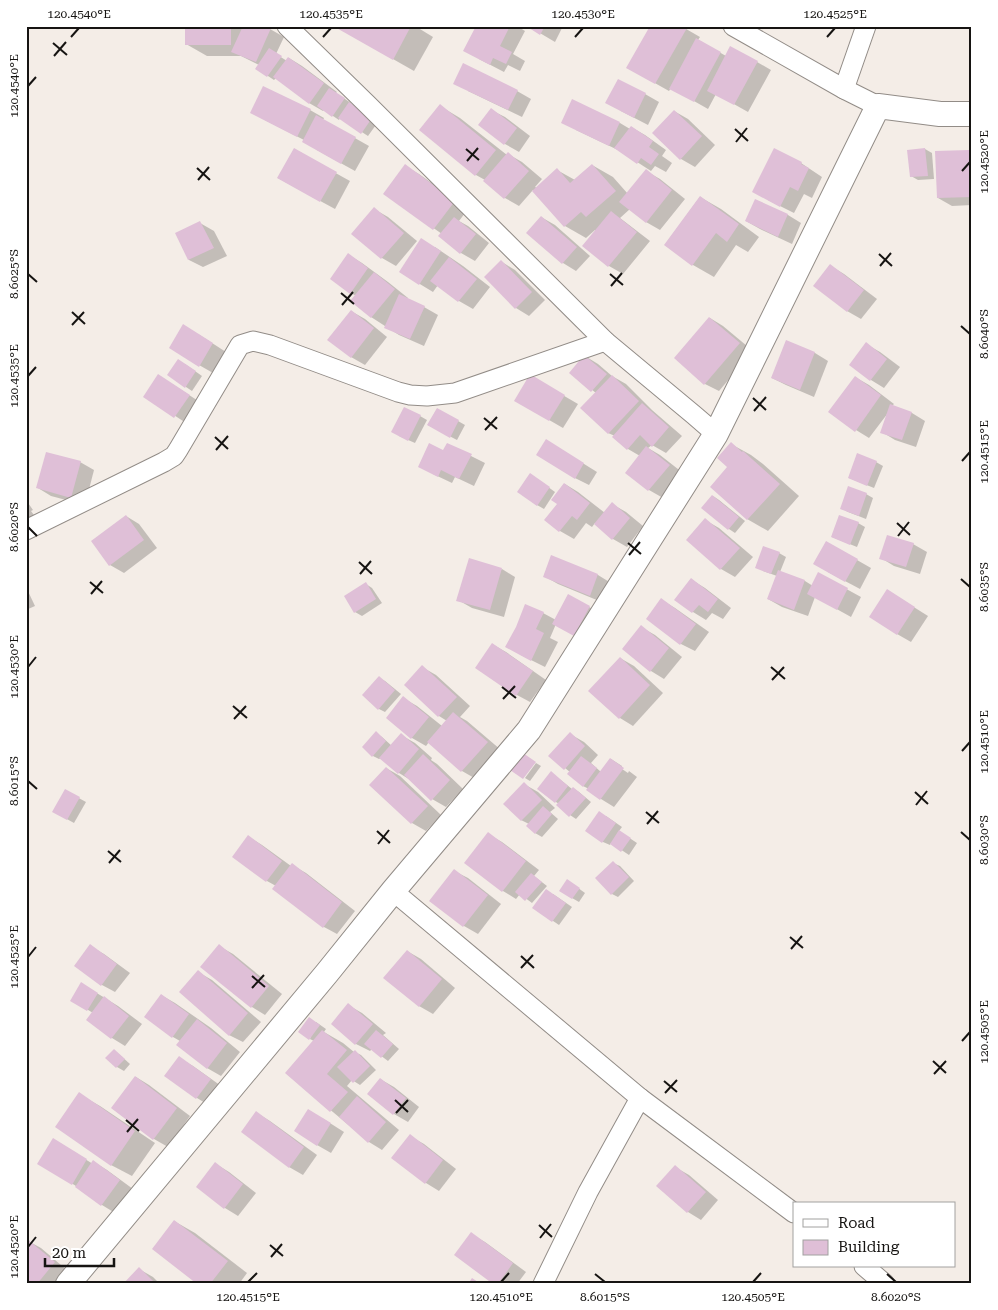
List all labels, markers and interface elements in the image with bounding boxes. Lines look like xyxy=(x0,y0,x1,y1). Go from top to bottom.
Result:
text: 120.4540°E xyxy=(47,7,111,21)
text: 120.4535°E xyxy=(299,7,363,21)
text: 120.4530°E xyxy=(551,7,615,21)
text: 120.4525°E xyxy=(803,7,867,21)
text: 120.4540°E xyxy=(7,54,21,118)
text: 120.4520°E xyxy=(977,130,991,194)
text: 8.6025°S xyxy=(7,249,21,299)
text: 8.6040°S xyxy=(977,309,991,359)
text: 120.4535°E xyxy=(7,344,21,408)
text: 120.4515°E xyxy=(977,420,991,484)
text: 8.6020°S xyxy=(7,502,21,552)
text: 8.6035°S xyxy=(977,562,991,612)
text: 120.4530°E xyxy=(7,635,21,699)
text: 120.4510°E xyxy=(977,710,991,774)
text: 8.6015°S xyxy=(7,756,21,806)
text: 8.6030°S xyxy=(977,815,991,865)
text: 120.4525°E xyxy=(7,925,21,989)
text: 120.4505°E xyxy=(977,1000,991,1064)
legend xyxy=(793,1202,956,1268)
text: Road xyxy=(838,1214,875,1232)
text: 120.4520°E xyxy=(7,1215,21,1279)
scale bar xyxy=(45,1235,114,1267)
text: Building xyxy=(838,1238,900,1256)
text: 20 m xyxy=(52,1244,87,1262)
text: 120.4515°E xyxy=(216,1290,280,1304)
text: 120.4510°E xyxy=(469,1290,533,1304)
text: 8.6015°S xyxy=(580,1290,630,1304)
text: 120.4505°E xyxy=(721,1290,785,1304)
text: 8.6020°S xyxy=(871,1290,921,1304)

